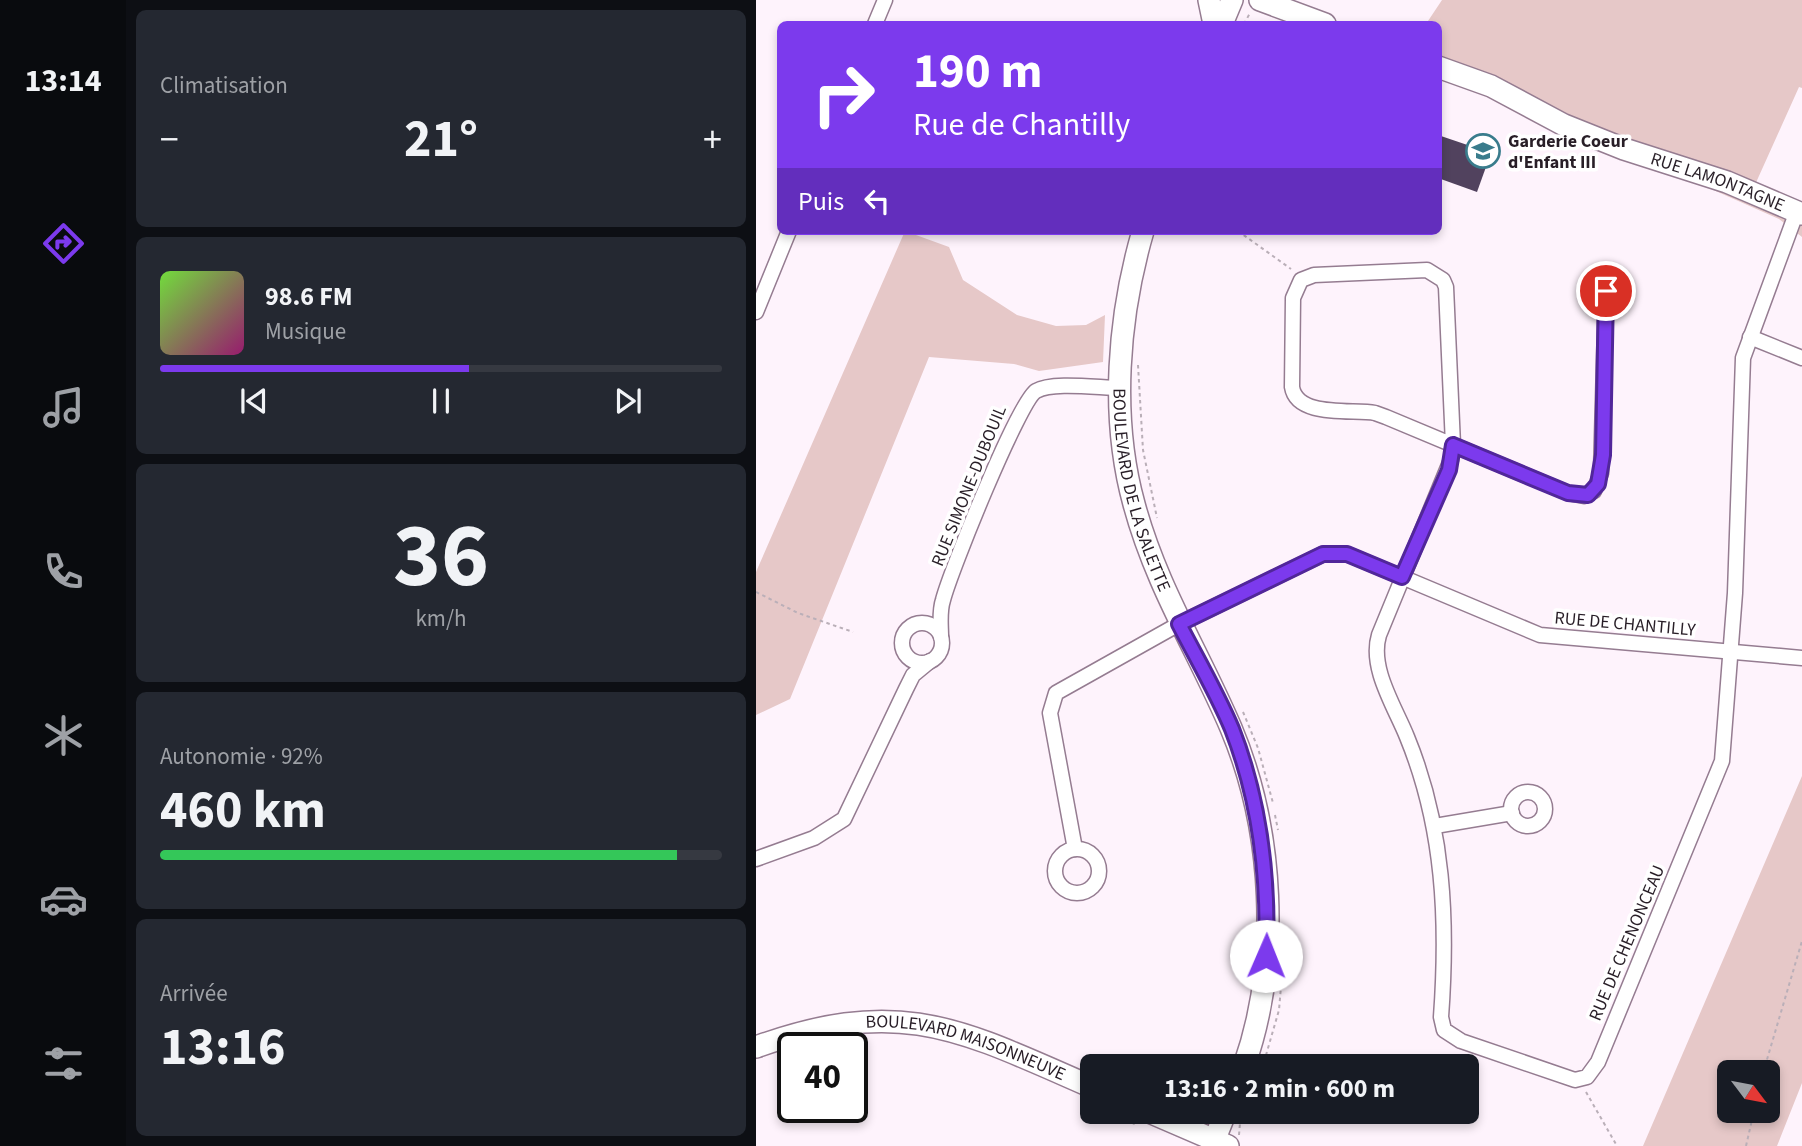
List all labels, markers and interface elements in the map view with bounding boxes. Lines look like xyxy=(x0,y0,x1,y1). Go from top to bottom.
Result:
text: 190 m xyxy=(913,37,1042,107)
icon: right xyxy=(798,49,889,140)
text: 13:14 xyxy=(24,58,102,104)
text: Climatisation xyxy=(160,69,288,102)
text: Rue de Chantilly xyxy=(913,102,1130,148)
text: 21° xyxy=(404,103,478,177)
text: − xyxy=(160,113,179,167)
text: + xyxy=(703,113,722,167)
place label: Garderie Coeur d'Enfant III xyxy=(1508,129,1629,175)
school or university icon: Garderie Coeur d'Enfant III xyxy=(1464,132,1502,170)
street label: RUE LAMONTAGNE xyxy=(1648,146,1789,218)
icon: left xyxy=(858,182,896,220)
text: Puis xyxy=(798,183,844,220)
icon: directions xyxy=(39,219,88,268)
pin xyxy=(1576,261,1636,321)
icon: arrive xyxy=(1587,272,1625,310)
text: 98.6 FM xyxy=(265,278,353,315)
text: Musique xyxy=(265,315,346,348)
icon: previous xyxy=(235,382,273,420)
icon: pause xyxy=(422,382,460,420)
icon: next xyxy=(609,382,647,420)
icon: music xyxy=(39,383,88,432)
street label: BOULEVARD DE LA SALETTE xyxy=(1107,388,1177,595)
street label: RUE SIMONE-DUBOUIL xyxy=(925,402,1013,570)
text: 36 xyxy=(393,492,489,621)
icon: phone xyxy=(39,547,88,596)
text: km/h xyxy=(415,602,467,635)
street label: RUE DE CHANTILLY xyxy=(1553,605,1697,643)
icon: climate xyxy=(39,711,88,760)
text: Autonomie · 92% xyxy=(160,740,323,773)
text: 460 km xyxy=(160,774,326,848)
street label: RUE DE CHENONCEAU xyxy=(1583,861,1671,1025)
icon: car xyxy=(39,875,88,924)
position arrow xyxy=(1229,919,1303,993)
text: Arrivée xyxy=(160,977,228,1010)
street label: BOULEVARD MAISONNEUVE xyxy=(865,1009,1070,1086)
text: 13:16 xyxy=(160,1011,285,1085)
speed limit sign: 40 xyxy=(777,1032,868,1123)
icon: filters xyxy=(39,1039,88,1088)
north arrow xyxy=(1717,1060,1780,1124)
map controls xyxy=(1717,1060,1780,1123)
text: 13:16 · 2 min · 600 m xyxy=(1164,1070,1395,1107)

